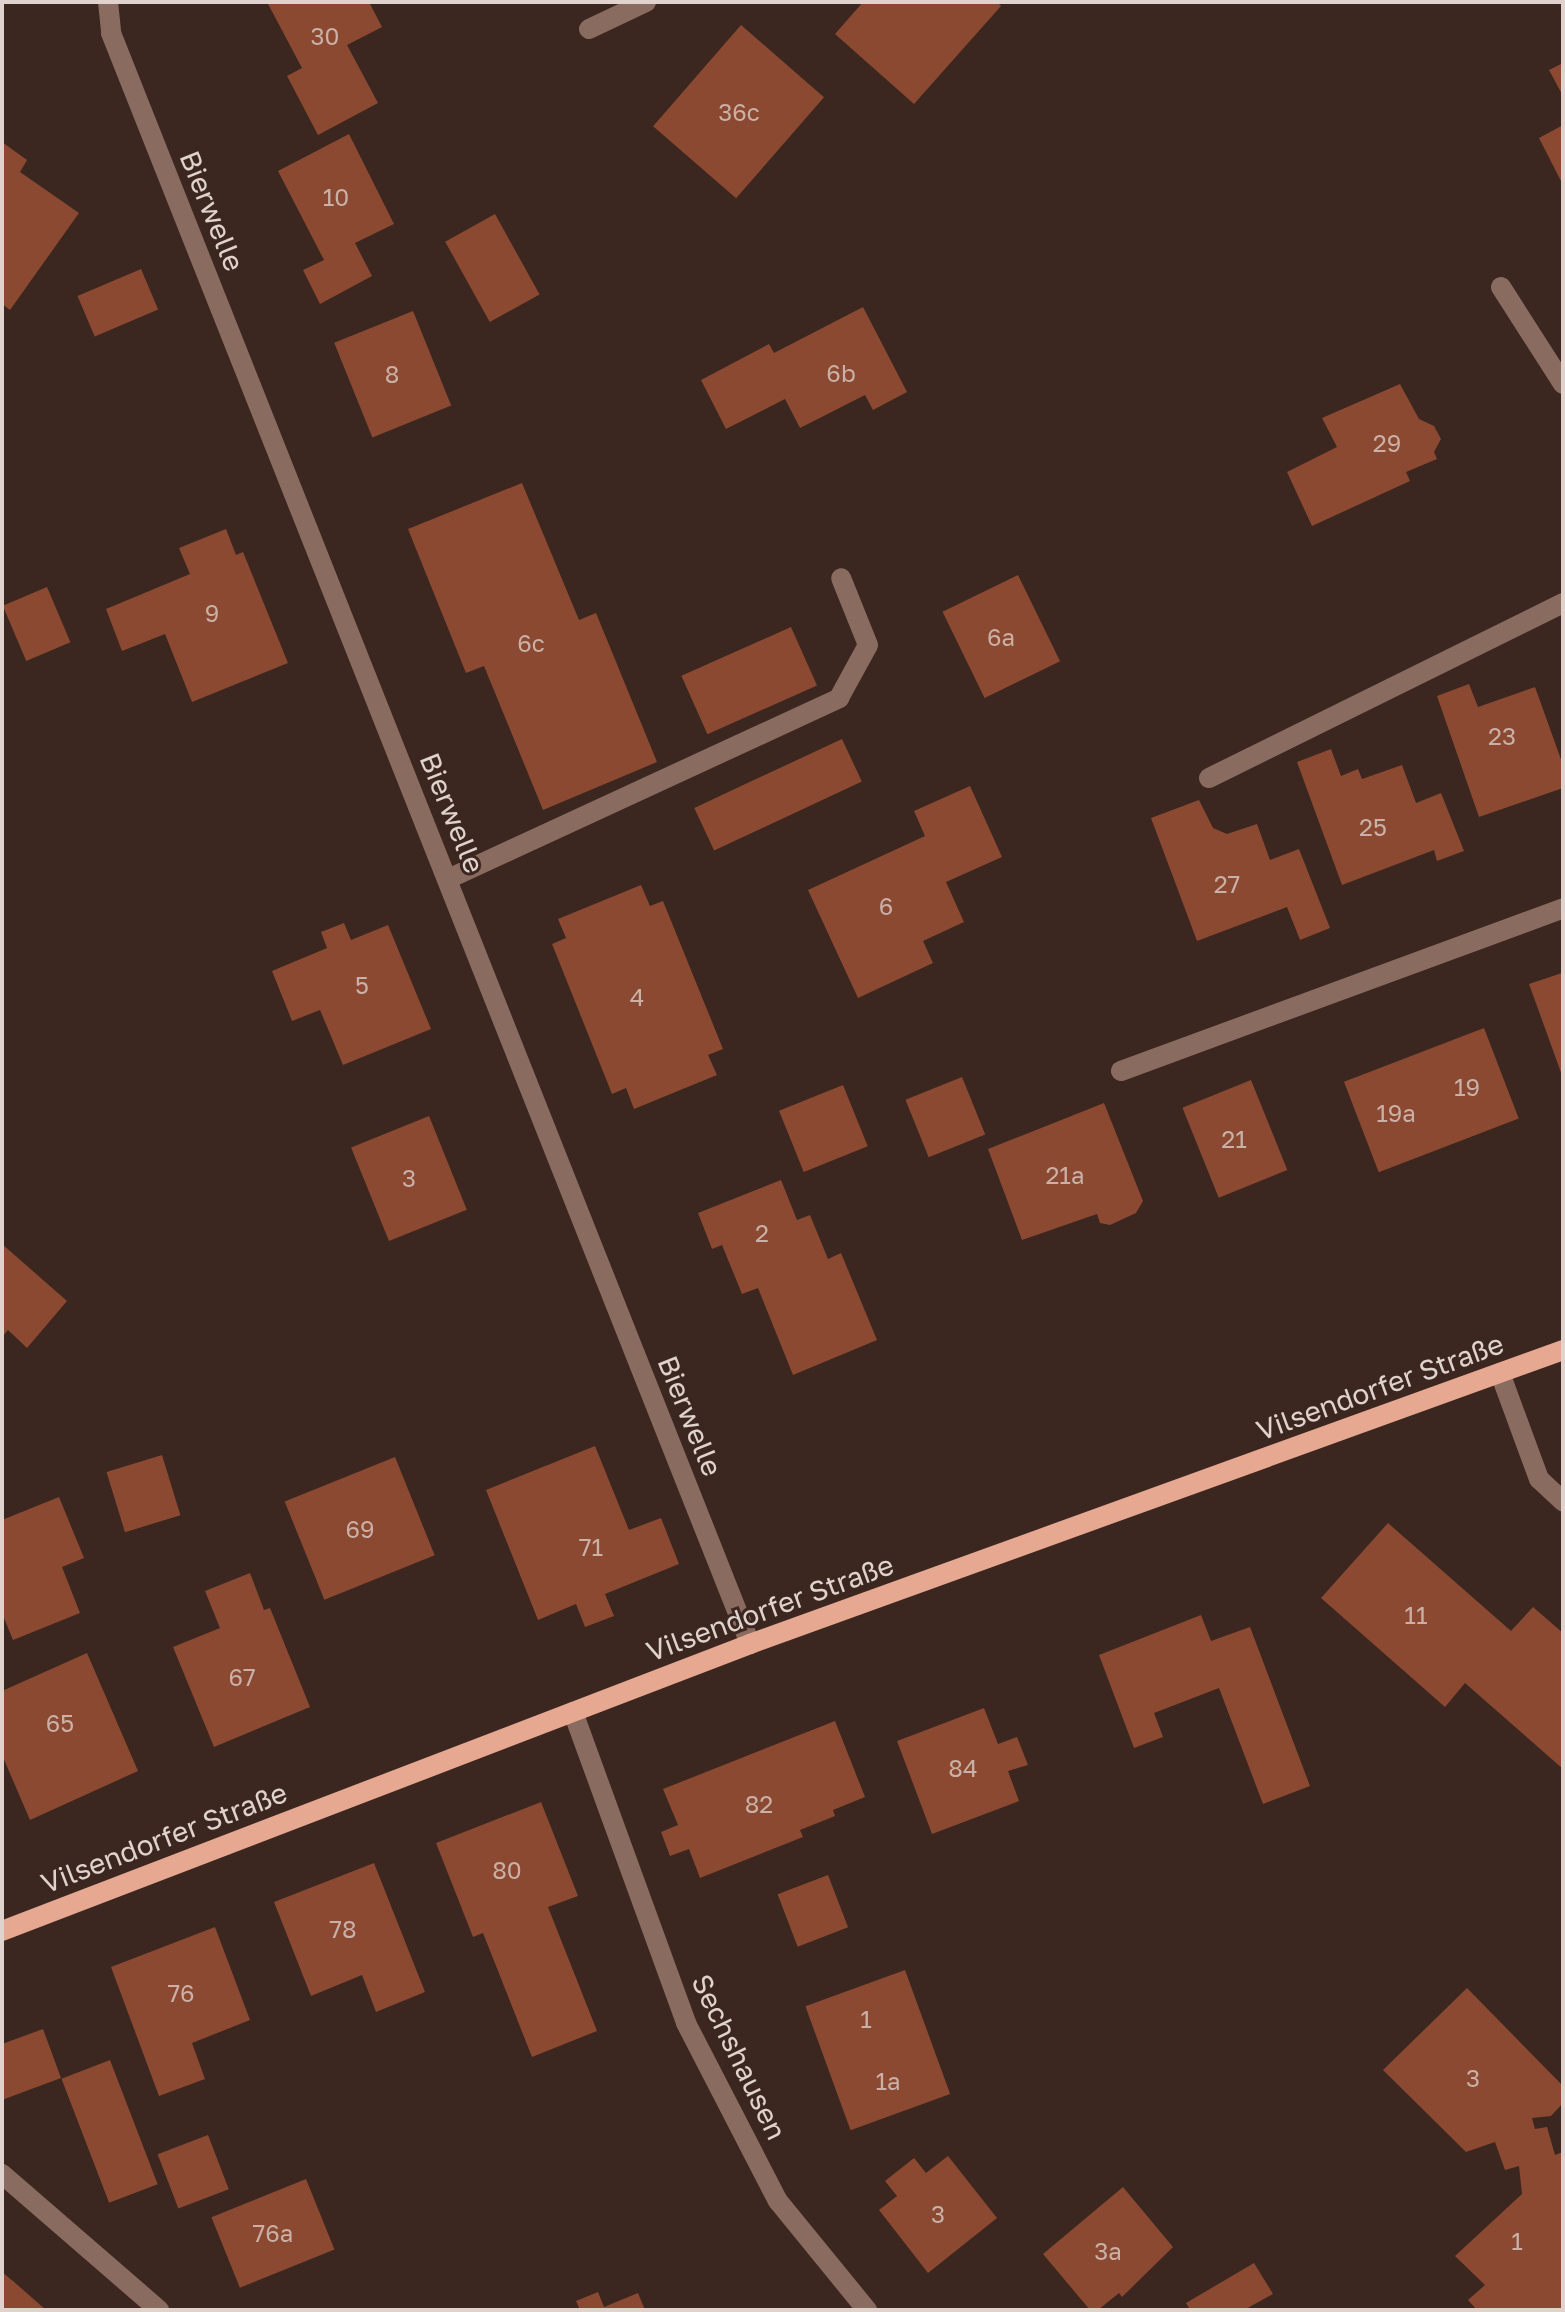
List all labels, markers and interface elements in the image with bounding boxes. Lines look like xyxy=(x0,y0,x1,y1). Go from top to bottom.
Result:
house number: 30 xyxy=(311,22,339,50)
house number: 36c xyxy=(718,98,760,126)
street label: Bierwelle xyxy=(173,146,251,276)
house number: 10 xyxy=(323,183,349,211)
house number: 6b xyxy=(826,359,856,387)
house number: 8 xyxy=(385,360,399,388)
house number: 29 xyxy=(1373,429,1401,457)
house number: 9 xyxy=(205,599,219,627)
house number: 6a xyxy=(987,623,1015,651)
house number: 6c xyxy=(517,629,545,657)
house number: 23 xyxy=(1488,722,1516,750)
street label: Bierwelle xyxy=(413,748,491,878)
house number: 25 xyxy=(1359,813,1387,841)
house number: 27 xyxy=(1214,870,1240,898)
house number: 6 xyxy=(879,892,893,920)
house number: 5 xyxy=(355,971,369,999)
house number: 4 xyxy=(630,983,644,1011)
house number: 19 xyxy=(1454,1073,1480,1101)
house number: 19a xyxy=(1376,1099,1416,1127)
house number: 21 xyxy=(1221,1125,1247,1153)
house number: 21a xyxy=(1045,1161,1085,1189)
house number: 3 xyxy=(402,1164,416,1192)
house number: 2 xyxy=(755,1219,769,1247)
street label: Vilsendorfer Straße xyxy=(1252,1327,1508,1447)
street label: Bierwelle xyxy=(651,1351,729,1481)
house number: 69 xyxy=(345,1515,375,1543)
house number: 71 xyxy=(579,1533,603,1561)
street label: Vilsendorfer Straße xyxy=(642,1548,898,1668)
house number: 11 xyxy=(1404,1601,1428,1629)
house number: 67 xyxy=(228,1663,256,1691)
house number: 65 xyxy=(46,1709,74,1737)
house number: 84 xyxy=(948,1754,978,1782)
street label: Vilsendorfer Straße xyxy=(36,1776,292,1900)
house number: 82 xyxy=(745,1790,773,1818)
house number: 80 xyxy=(492,1856,522,1884)
house number: 78 xyxy=(329,1915,357,1943)
street label: Sechshausen xyxy=(684,1969,794,2145)
house number: 76 xyxy=(167,1979,195,2007)
house number: 1 xyxy=(860,2005,872,2033)
house number: 3 xyxy=(1466,2064,1480,2092)
house number: 1a xyxy=(875,2067,901,2095)
house number: 3 xyxy=(931,2200,945,2228)
house number: 76a xyxy=(253,2219,293,2247)
house number: 1 xyxy=(1511,2227,1523,2255)
house number: 3a xyxy=(1094,2237,1122,2265)

